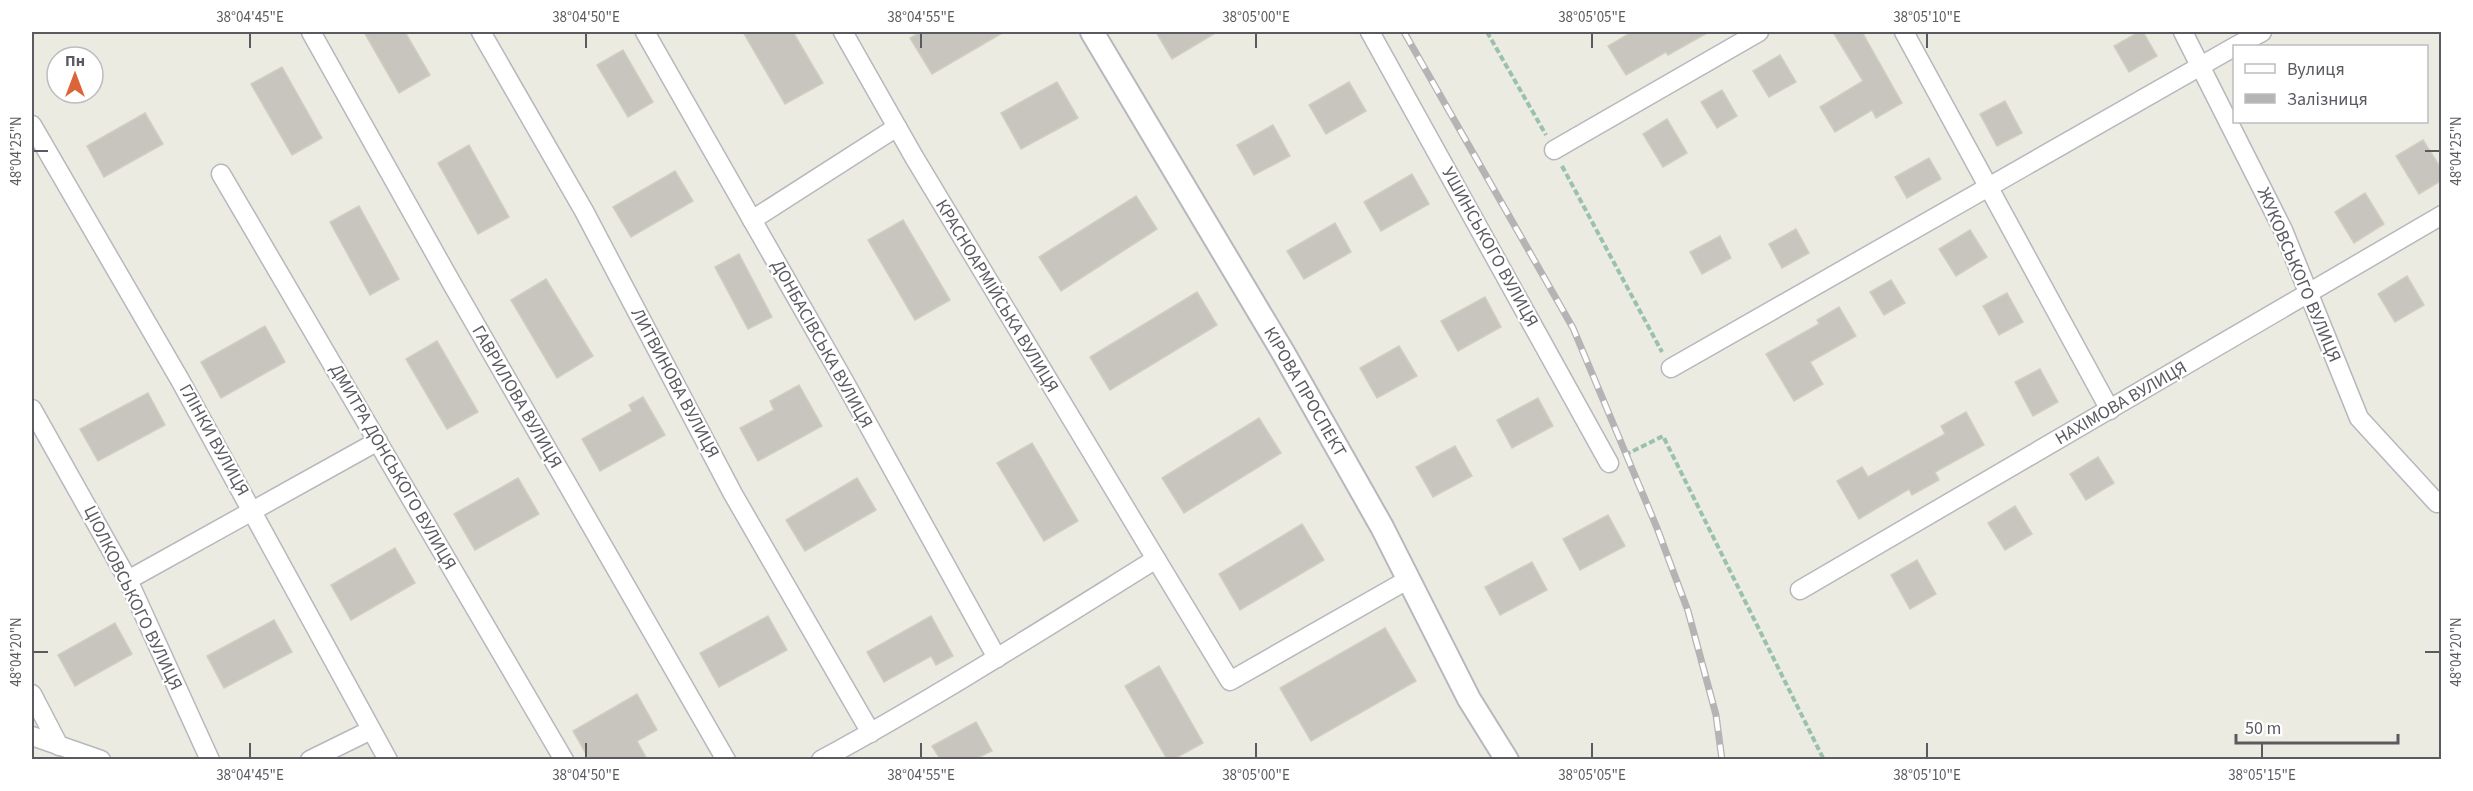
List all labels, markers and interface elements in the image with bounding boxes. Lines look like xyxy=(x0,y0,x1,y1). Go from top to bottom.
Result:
text: 38°04'45"E xyxy=(216,7,284,28)
text: 38°04'50"E xyxy=(552,7,620,28)
text: 38°04'55"E xyxy=(887,7,955,28)
text: 38°05'00"E xyxy=(1222,7,1290,28)
text: 38°05'05"E xyxy=(1558,7,1626,28)
text: 38°05'10"E xyxy=(1893,7,1961,28)
north arrow xyxy=(45,45,105,105)
legend xyxy=(2233,45,2428,123)
text: Пн xyxy=(65,50,85,72)
text: Вулиця xyxy=(2287,57,2345,82)
text: Залізниця xyxy=(2287,87,2368,112)
text: 48°04'25"N xyxy=(6,116,27,186)
text: 48°04'25"N xyxy=(2446,116,2467,186)
street label: УШИНСЬКОГО ВУЛИЦЯ xyxy=(1436,163,1544,331)
street label: ЖУКОВСЬКОГО ВУЛИЦЯ xyxy=(2251,184,2347,366)
street label: КРАСНОАРМІЙСЬКА ВУЛИЦЯ xyxy=(929,195,1065,397)
street label: ДОНБАСІВСЬКА ВУЛИЦЯ xyxy=(765,255,879,433)
street label: ЛИТВИНОВА ВУЛИЦЯ xyxy=(625,303,725,463)
street label: ГАВРИЛОВА ВУЛИЦЯ xyxy=(466,321,568,473)
street label: КІРОВА ПРОСПЕКТ xyxy=(1258,322,1353,462)
street label: НАХІМОВА ВУЛИЦЯ xyxy=(2050,355,2192,451)
street label: ДМИТРА ДОНСЬКОГО ВУЛИЦЯ xyxy=(324,359,462,575)
street label: ГЛІНКИ ВУЛИЦЯ xyxy=(173,379,255,501)
street label: ЦІОЛКОВСЬКОГО ВУЛИЦЯ xyxy=(77,501,189,695)
text: 48°04'20"N xyxy=(6,617,27,687)
text: 48°04'20"N xyxy=(2446,617,2467,687)
scale bar xyxy=(2236,707,2398,745)
text: 50 m xyxy=(2245,716,2281,741)
text: 38°04'45"E xyxy=(216,765,284,786)
text: 38°04'50"E xyxy=(552,765,620,786)
text: 38°04'55"E xyxy=(887,765,955,786)
text: 38°05'00"E xyxy=(1222,765,1290,786)
text: 38°05'05"E xyxy=(1558,765,1626,786)
text: 38°05'10"E xyxy=(1893,765,1961,786)
text: 38°05'15"E xyxy=(2228,765,2296,786)

